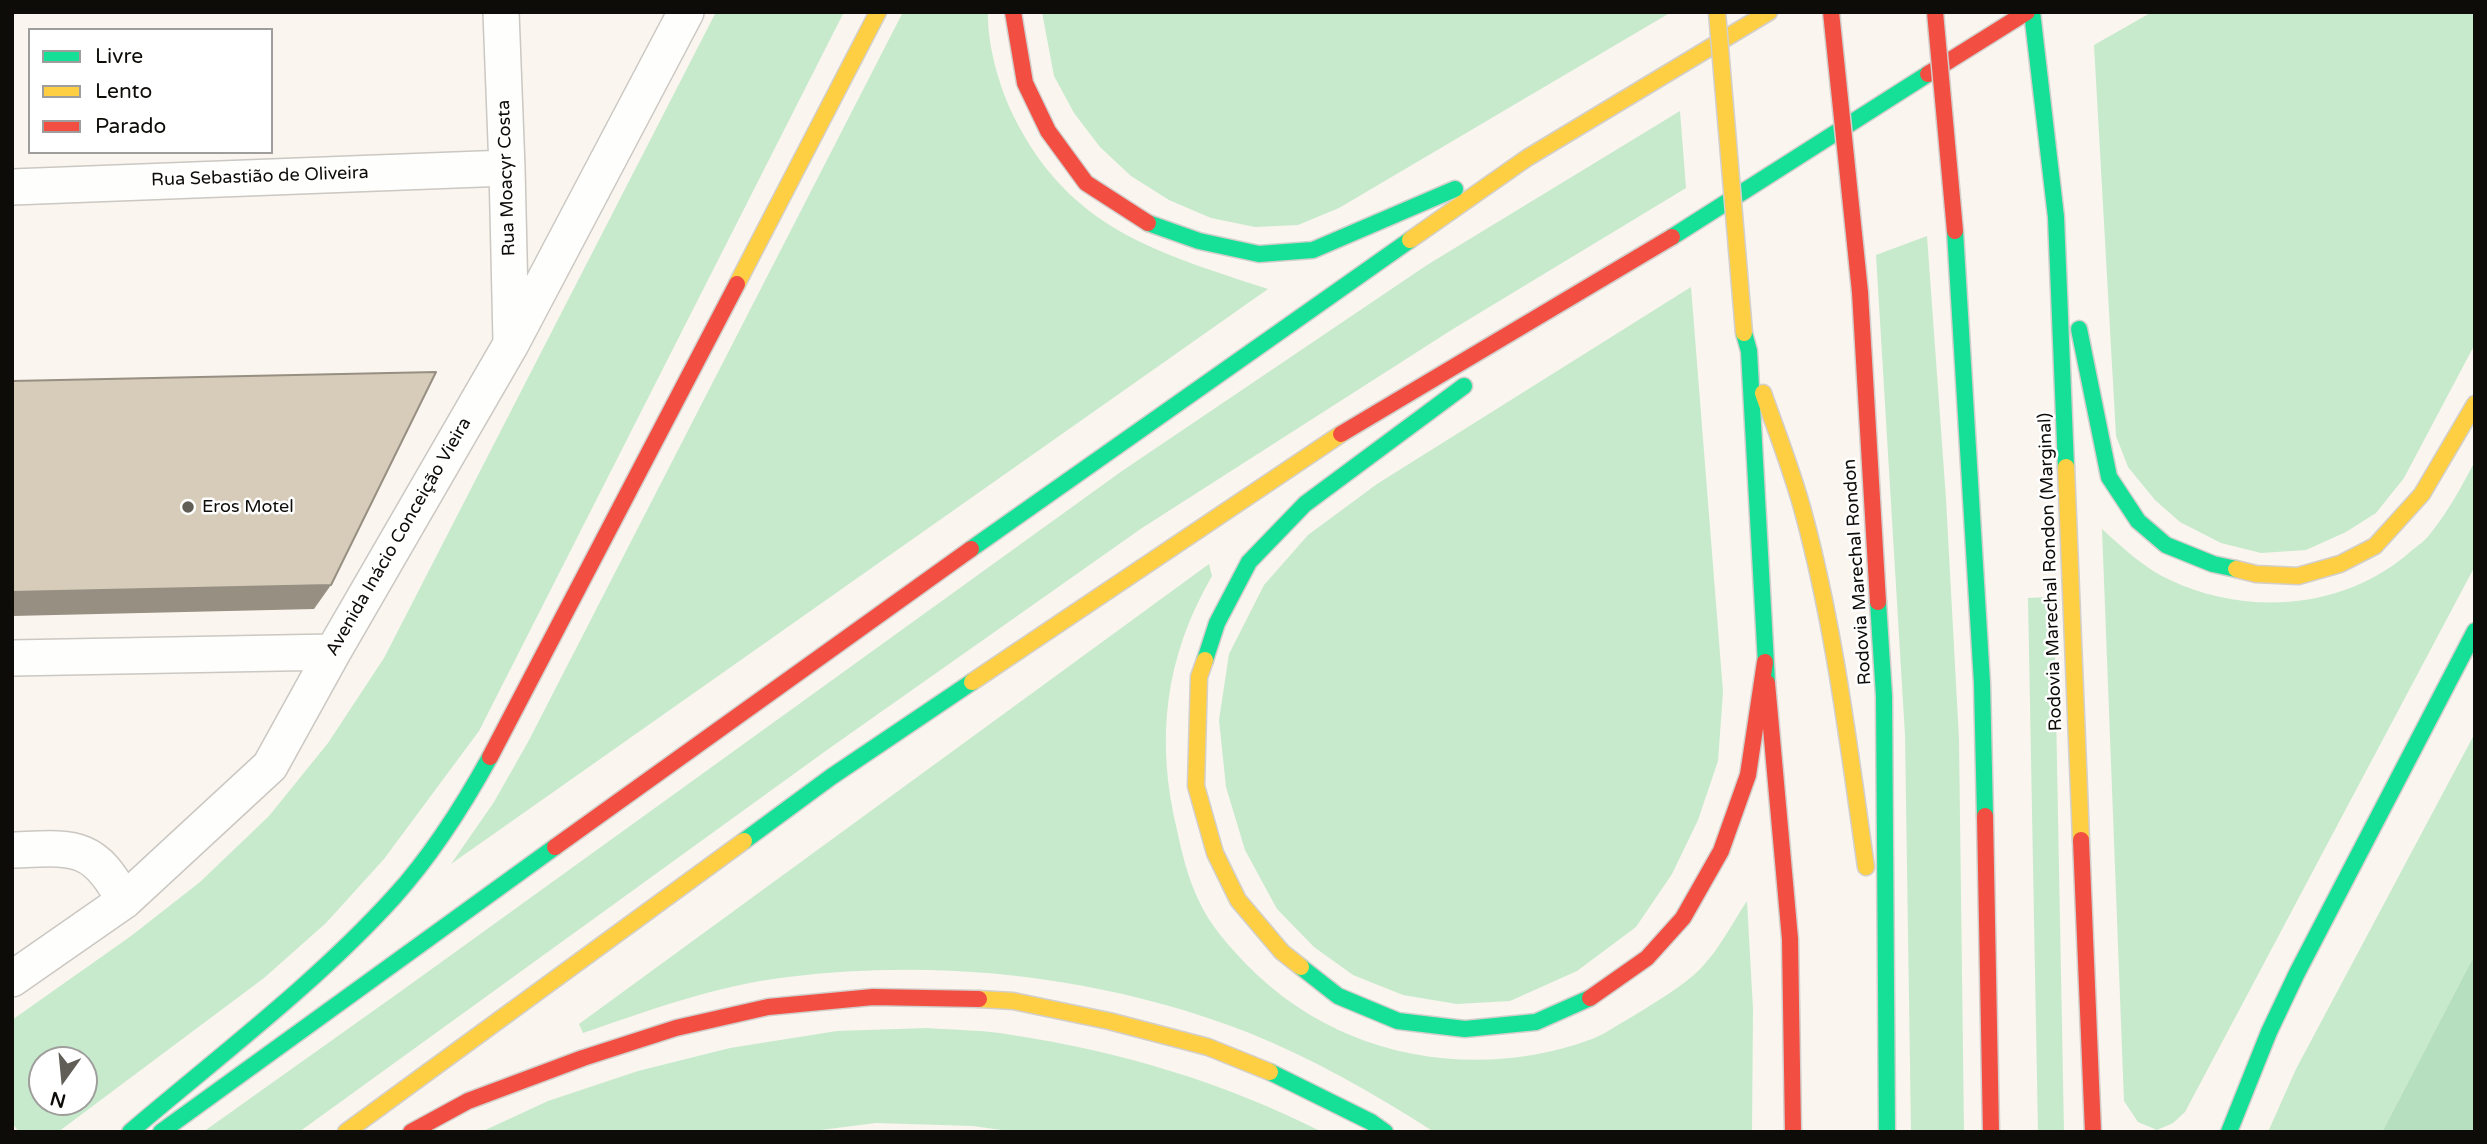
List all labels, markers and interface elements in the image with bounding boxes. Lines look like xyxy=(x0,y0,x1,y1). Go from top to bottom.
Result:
legend xyxy=(28,28,273,154)
text: Livre xyxy=(95,44,143,69)
text: Lento xyxy=(95,79,152,104)
street label: Rua Moacyr Costa xyxy=(493,100,521,256)
text: Parado xyxy=(95,114,166,139)
street label: Rua Sebastião de Oliveira xyxy=(151,162,369,192)
street label: Rodovia Marechal Rondon (Marginal) xyxy=(2035,412,2067,732)
street label: Avenida Inácio Conceição Vieira xyxy=(322,414,476,660)
street label: Rodovia Marechal Rondon xyxy=(1839,458,1877,686)
place label: Eros Motel xyxy=(202,496,294,518)
marker: Eros Motel xyxy=(180,499,196,515)
north arrow xyxy=(28,1046,98,1116)
text: N xyxy=(48,1087,68,1112)

